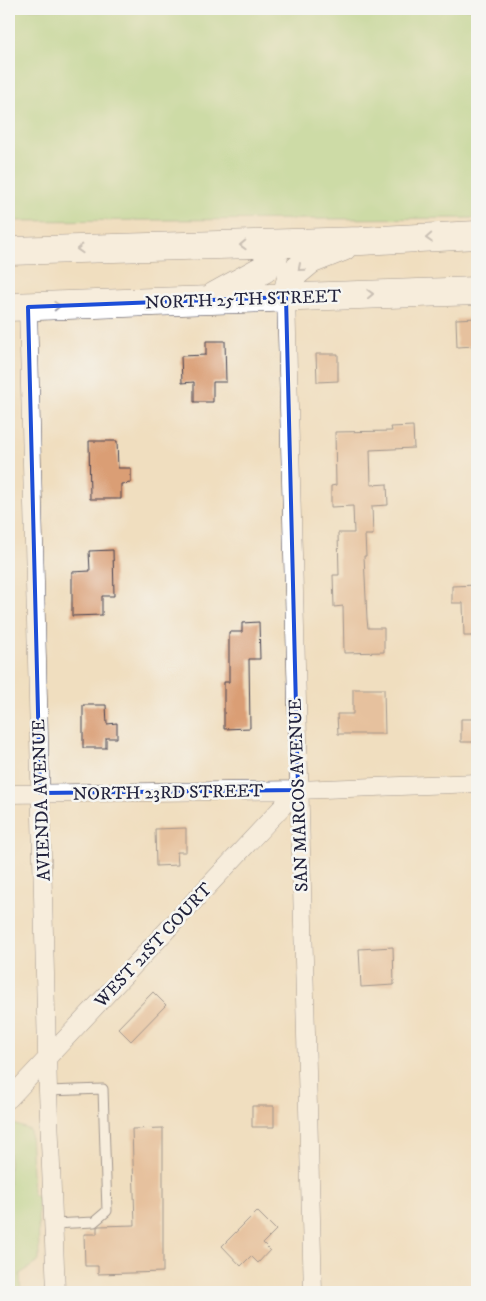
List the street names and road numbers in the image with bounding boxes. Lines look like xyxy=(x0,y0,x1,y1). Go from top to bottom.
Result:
street label: NORTH 25TH STREET xyxy=(145,286,342,314)
street label: SAN MARCOS AVENUE xyxy=(285,697,313,892)
street label: AVIENDA AVENUE xyxy=(28,718,56,881)
street label: NORTH 23RD STREET xyxy=(72,780,264,806)
street label: WEST 21ST COURT xyxy=(90,878,218,1013)

